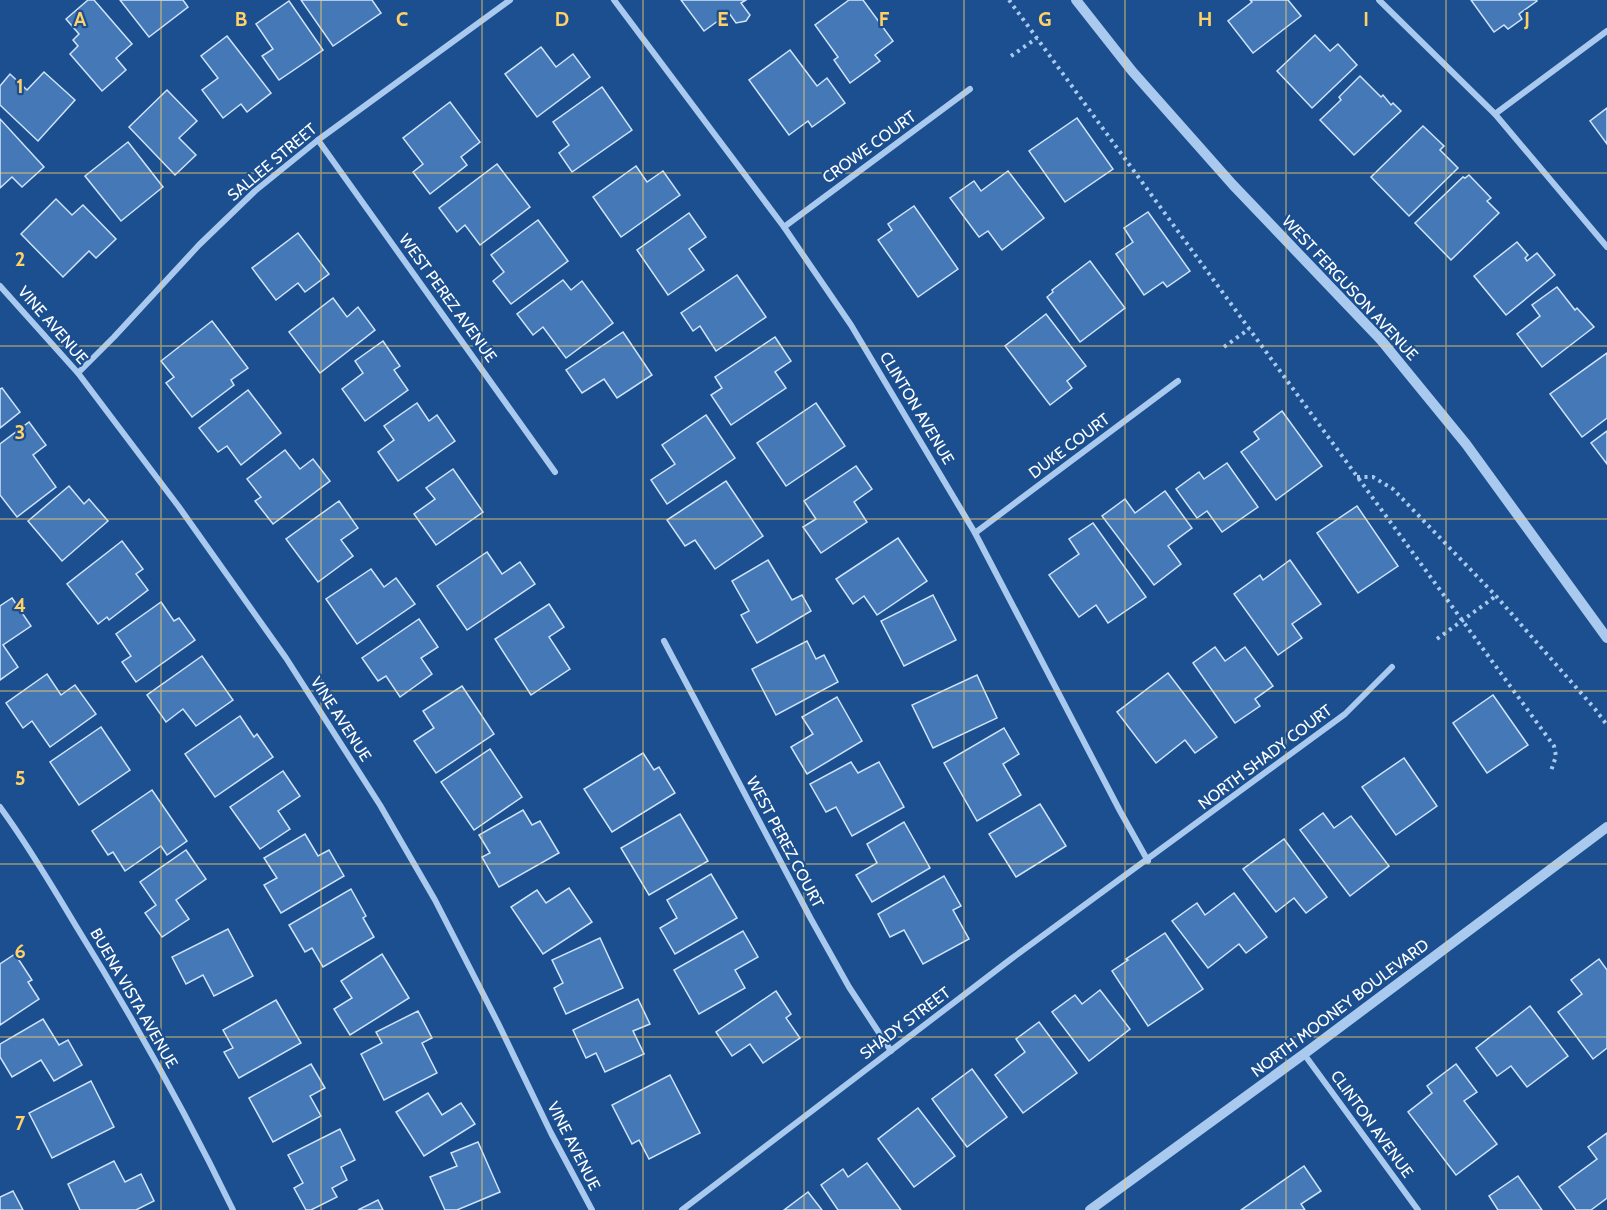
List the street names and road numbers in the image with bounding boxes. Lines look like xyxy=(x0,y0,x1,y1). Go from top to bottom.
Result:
street label: CROWE COURT xyxy=(819,106,920,187)
street label: SALLEE STREET xyxy=(224,119,321,205)
street label: WEST FERGUSON AVENUE xyxy=(1278,212,1422,364)
street label: WEST PEREZ AVENUE xyxy=(395,230,501,366)
street label: VINE AVENUE xyxy=(14,282,92,368)
street label: CLINTON AVENUE xyxy=(876,348,958,468)
street label: DUKE COURT xyxy=(1025,409,1114,483)
street label: VINE AVENUE xyxy=(307,673,375,765)
street label: NORTH SHADY COURT xyxy=(1194,700,1336,813)
street label: WEST PEREZ COURT xyxy=(742,773,828,911)
street label: BUENA VISTA AVENUE xyxy=(86,925,182,1071)
street label: NORTH MOONEY BOULEVARD xyxy=(1248,935,1432,1081)
street label: SHADY STREET xyxy=(856,983,954,1063)
street label: CLINTON AVENUE xyxy=(1327,1067,1417,1181)
street label: VINE AVENUE xyxy=(544,1098,605,1194)

